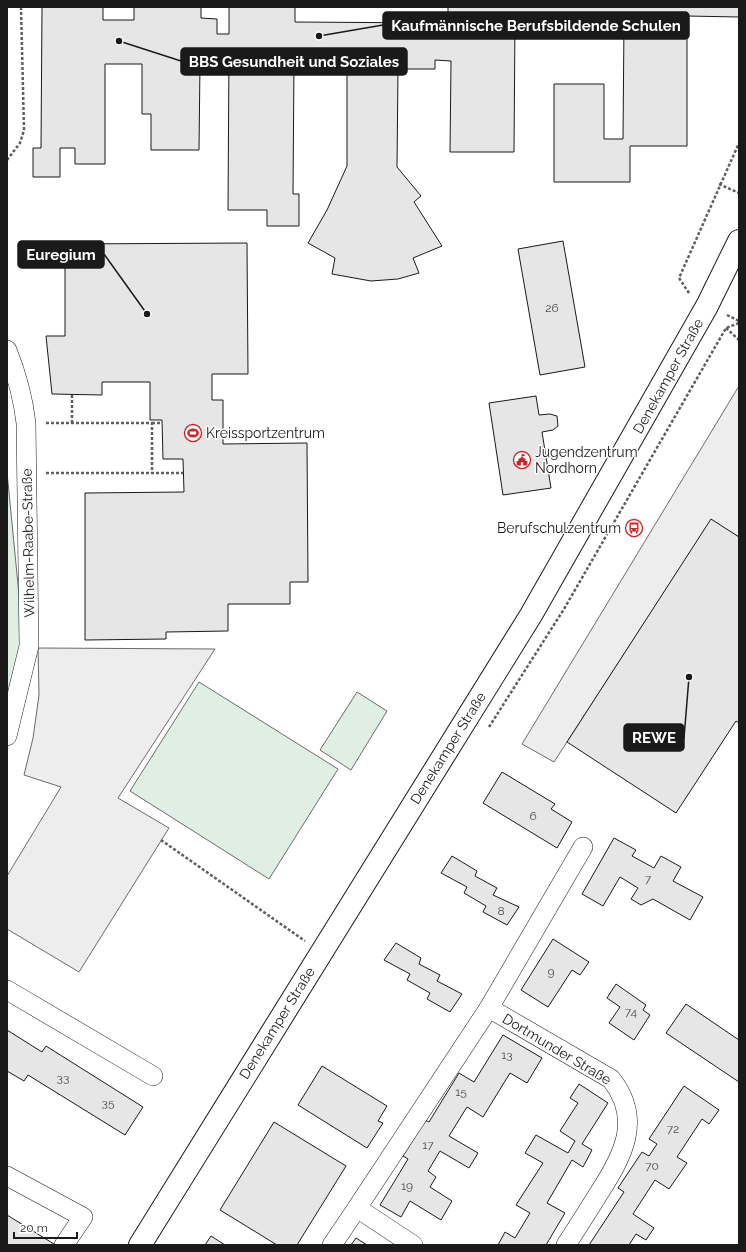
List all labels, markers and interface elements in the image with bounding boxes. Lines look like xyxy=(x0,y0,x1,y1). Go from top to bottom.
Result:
callout: Kaufmännische Berufsbildende Schulen xyxy=(383,12,689,39)
text: Kaufmännische Berufsbildende Schulen xyxy=(391,17,681,35)
callout: BBS Gesundheit und Soziales xyxy=(181,48,407,75)
text: BBS Gesundheit und Soziales xyxy=(189,53,399,71)
callout: Euregium xyxy=(18,241,104,268)
text: Euregium xyxy=(26,246,96,264)
house number: 26 xyxy=(545,301,559,315)
street label: Denekamper Straße xyxy=(630,316,706,436)
sports icon: Kreissportzentrum xyxy=(183,423,203,443)
place label: Kreissportzentrum xyxy=(206,425,325,441)
place label: Jugendzentrum Nordhorn xyxy=(535,444,638,476)
public building icon: Jugendzentrum Nordhorn xyxy=(512,450,532,470)
street label: Wilhelm-Raabe-Straße xyxy=(19,468,37,618)
bus stop icon: Berufschulzentrum xyxy=(624,518,644,538)
place label: Berufschulzentrum xyxy=(497,520,621,536)
street label: Denekamper Straße xyxy=(407,689,489,807)
callout: REWE xyxy=(624,724,684,751)
text: REWE xyxy=(632,729,676,747)
house number: 6 xyxy=(529,809,537,823)
house number: 7 xyxy=(645,872,652,886)
house number: 8 xyxy=(497,904,505,918)
street label: Denekamper Straße xyxy=(236,964,318,1082)
house number: 9 xyxy=(547,965,555,979)
house number: 74 xyxy=(625,1005,638,1019)
street label: Dortmunder Straße xyxy=(500,1010,614,1088)
house number: 13 xyxy=(501,1048,513,1062)
house number: 33 xyxy=(57,1071,69,1085)
house number: 15 xyxy=(455,1085,467,1099)
house number: 35 xyxy=(102,1096,115,1110)
house number: 72 xyxy=(667,1122,679,1136)
house number: 17 xyxy=(422,1138,434,1152)
house number: 70 xyxy=(645,1159,659,1173)
house number: 19 xyxy=(401,1179,413,1193)
scale bar xyxy=(14,1214,77,1240)
text: 20 m xyxy=(20,1221,48,1235)

